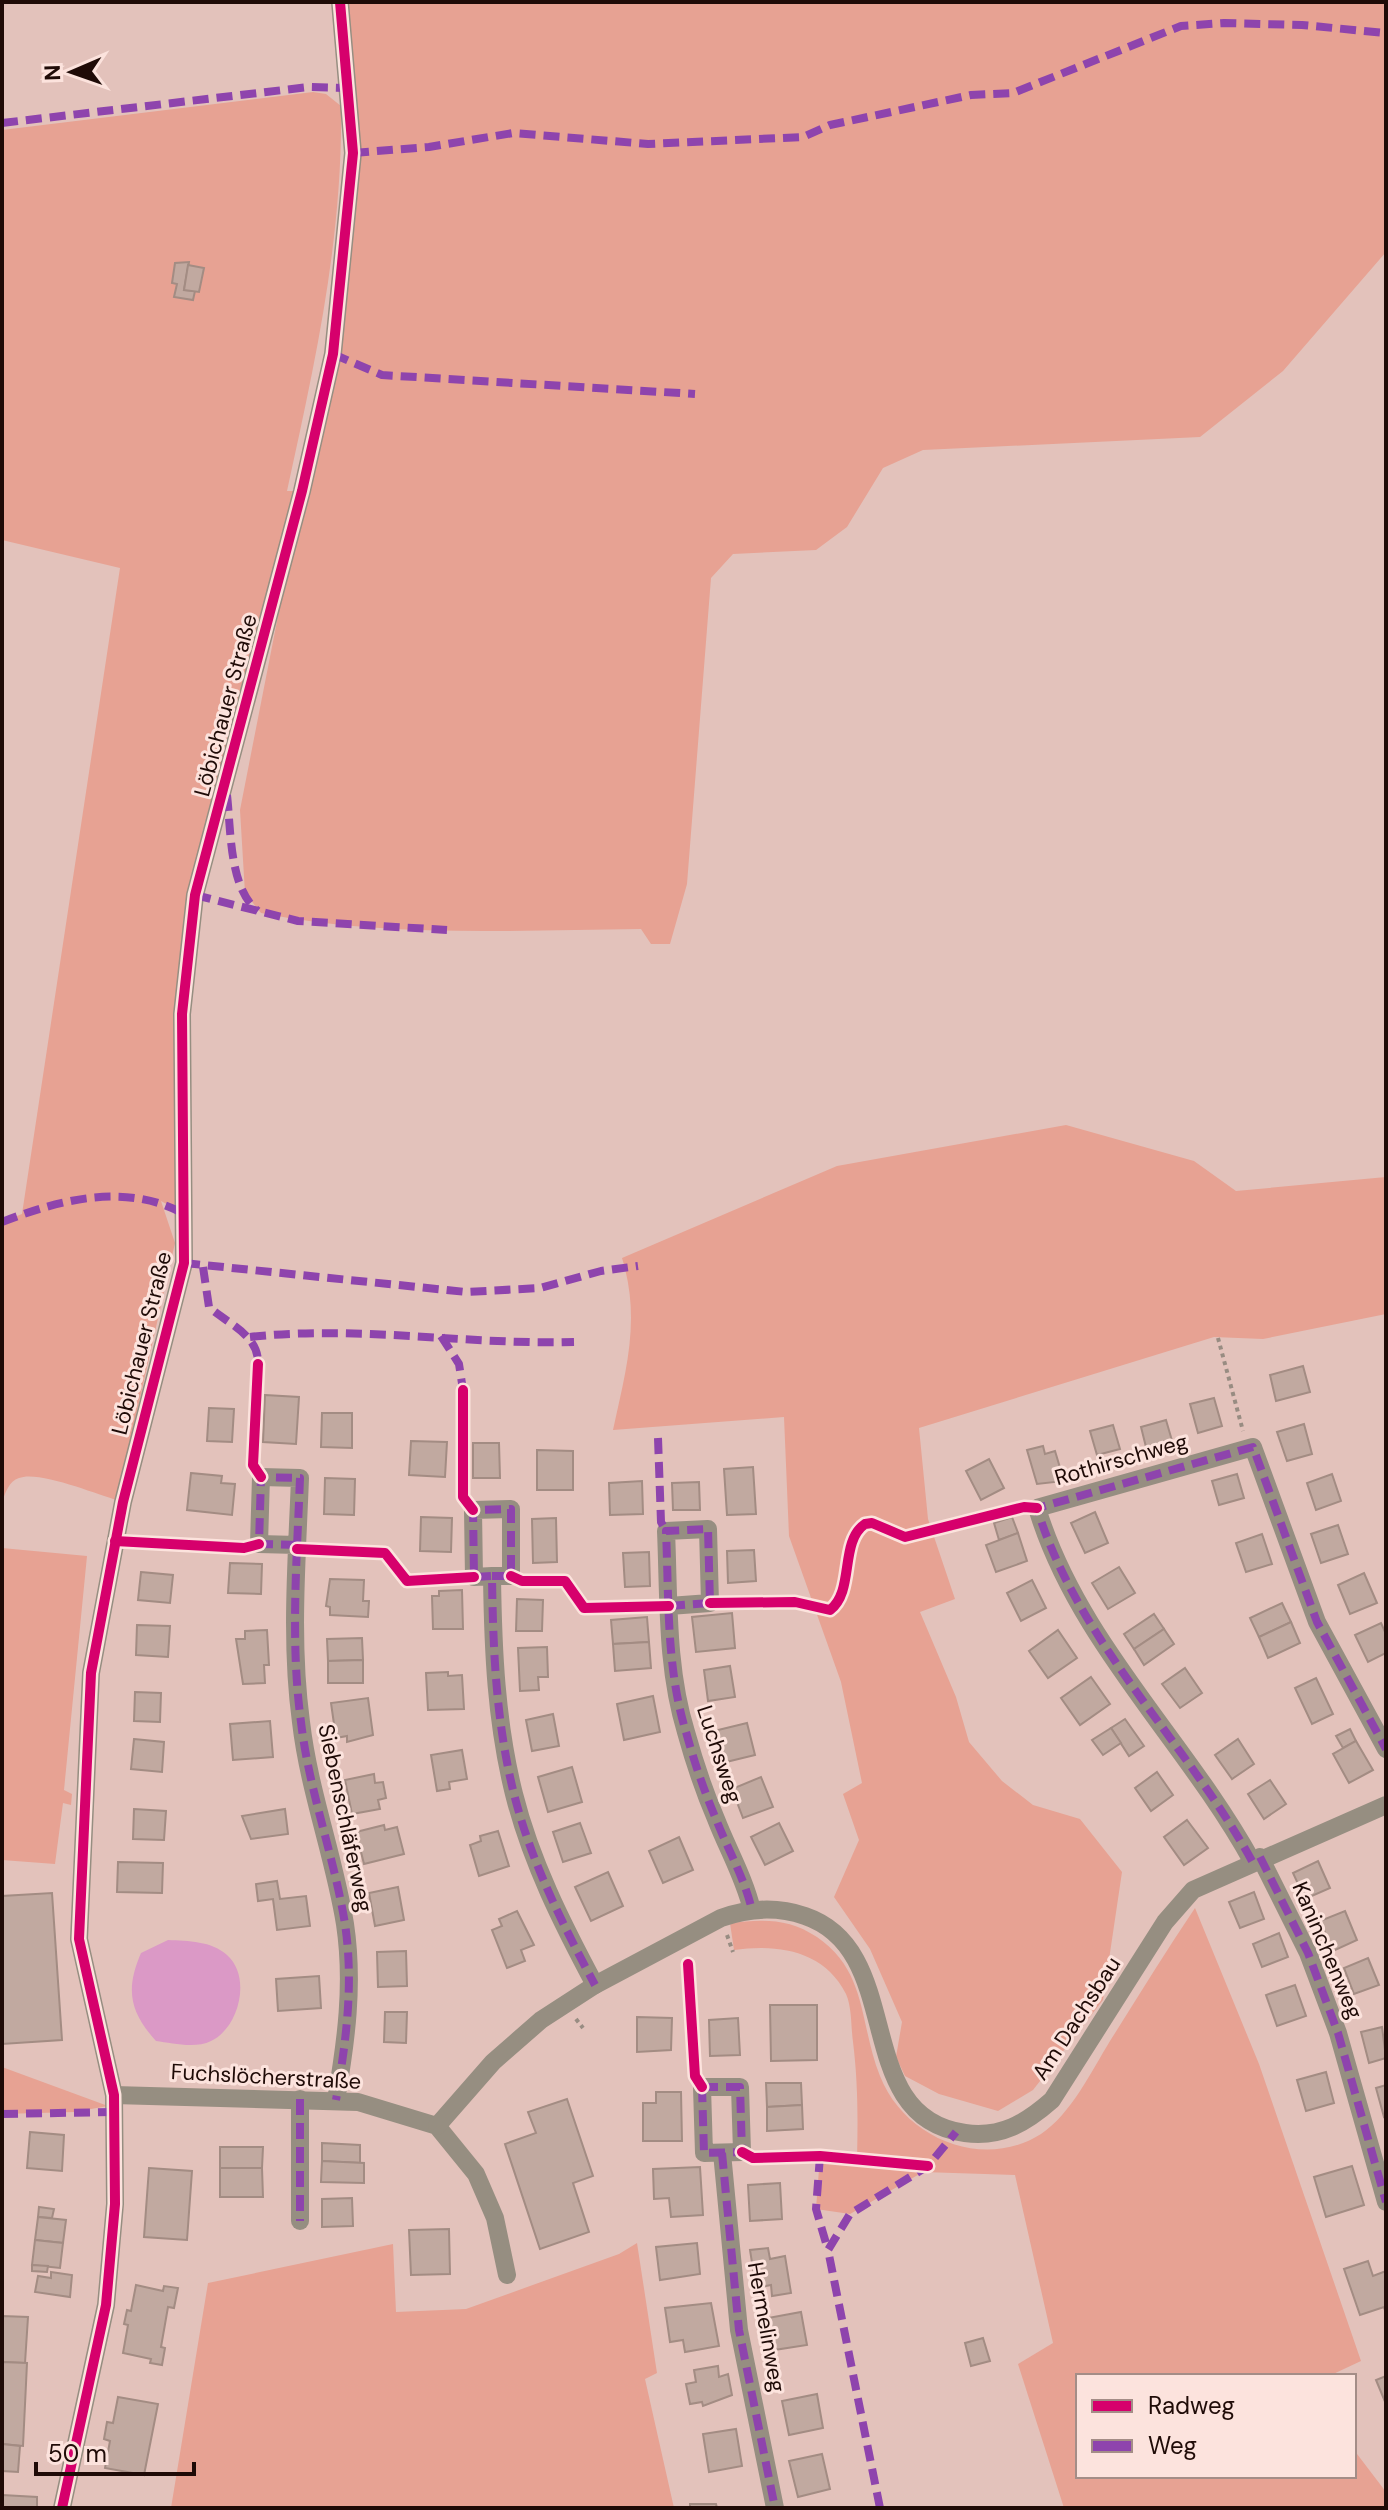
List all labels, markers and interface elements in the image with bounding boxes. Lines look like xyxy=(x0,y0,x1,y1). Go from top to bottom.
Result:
north arrow xyxy=(32,32,112,112)
text: N xyxy=(38,64,67,81)
street label: Löbichauer Straße xyxy=(187,611,264,800)
street label: Löbichauer Straße xyxy=(105,1249,178,1438)
street label: Rothirschweg xyxy=(1051,1427,1191,1492)
street label: Luchsweg xyxy=(690,1702,749,1807)
street label: Siebenschläferweg xyxy=(311,1722,380,1915)
street label: Kaninchenweg xyxy=(1286,1877,1369,2023)
street label: Am Dachsbau xyxy=(1026,1951,1127,2086)
street label: Fuchslöcherstraße xyxy=(170,2057,362,2096)
street label: Hermelinweg xyxy=(741,2260,792,2394)
legend xyxy=(1076,2374,1356,2478)
text: Radweg xyxy=(1148,2390,1235,2421)
scale bar xyxy=(36,2426,194,2476)
text: Weg xyxy=(1148,2430,1197,2461)
text: 50 m xyxy=(48,2438,107,2469)

